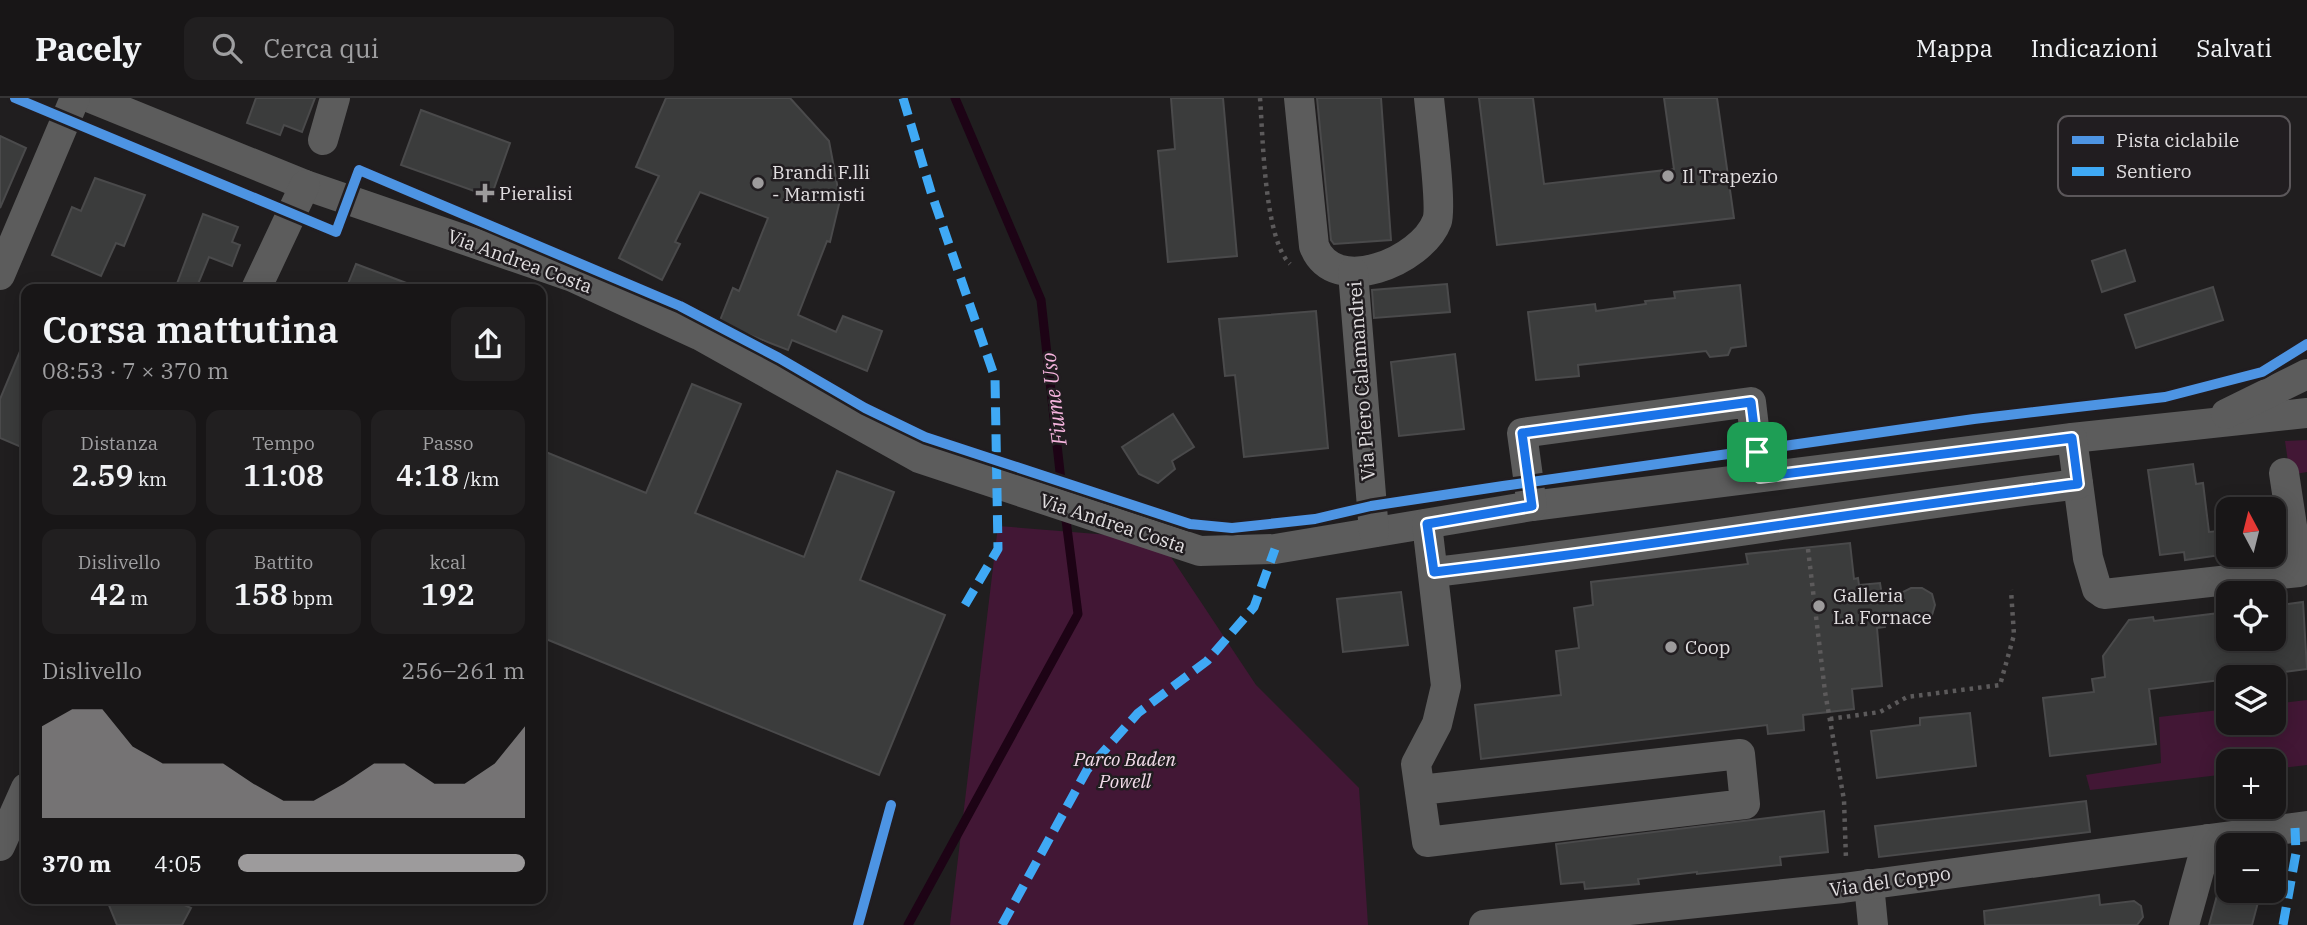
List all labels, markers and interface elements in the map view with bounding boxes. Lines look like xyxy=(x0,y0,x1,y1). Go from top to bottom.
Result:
search box xyxy=(184,17,674,80)
text: Pacely xyxy=(35,27,142,70)
icon: search xyxy=(208,29,246,67)
text: Cerca qui xyxy=(264,31,379,65)
text: Mappa xyxy=(1916,32,1993,64)
text: Indicazioni xyxy=(2031,32,2158,64)
text: Salvati xyxy=(2196,32,2272,64)
legend xyxy=(2058,116,2290,196)
text: Pista ciclabile xyxy=(2116,128,2239,152)
text: Sentiero xyxy=(2116,159,2192,183)
place label: Brandi F.lli - Marmisti xyxy=(772,160,870,206)
place label: Il Trapezio xyxy=(1682,164,1778,188)
marker: Il Trapezio xyxy=(1660,168,1676,184)
marker: Brandi F.lli - Marmisti xyxy=(750,175,766,191)
place label: Pieralisi xyxy=(499,181,573,205)
marker: Pieralisi xyxy=(477,185,493,201)
street label: Via Andrea Costa xyxy=(444,224,596,298)
street label: Via Piero Calamandrei xyxy=(1342,280,1380,482)
text: Corsa mattutina xyxy=(42,304,339,353)
button: share xyxy=(451,307,525,381)
water label: Fiume Uso xyxy=(1033,351,1073,448)
text: 08:53 · 7 × 370 m xyxy=(42,355,229,385)
pin xyxy=(1727,422,1787,482)
text: Distanza xyxy=(80,431,158,455)
text: Tempo xyxy=(252,431,315,455)
text: Passo xyxy=(422,431,473,455)
icon: arrive xyxy=(1738,433,1776,471)
text: 2.59 xyxy=(71,455,134,494)
text: 11:08 xyxy=(243,455,324,494)
text: 4:18 xyxy=(396,455,459,494)
text: km xyxy=(134,467,167,491)
text: /km xyxy=(459,467,500,491)
street label: Via Andrea Costa xyxy=(1037,488,1189,558)
north arrow xyxy=(2216,497,2286,567)
map controls xyxy=(2216,497,2286,903)
text: Dislivello xyxy=(78,550,160,574)
text: Battito xyxy=(254,550,313,574)
text: kcal xyxy=(430,550,466,574)
text: 42 xyxy=(90,574,126,613)
text: 158 xyxy=(234,574,288,613)
text: 192 xyxy=(421,574,475,613)
button: locate xyxy=(2216,581,2286,651)
place label: Galleria La Fornace xyxy=(1833,583,1932,629)
text: m xyxy=(126,586,148,610)
text: bpm xyxy=(288,586,333,610)
marker: Galleria La Fornace xyxy=(1811,598,1827,614)
place label: Coop xyxy=(1685,635,1730,659)
marker: Coop xyxy=(1663,639,1679,655)
text: Dislivello xyxy=(42,655,142,685)
text: 256–261 m xyxy=(401,655,525,685)
button: layers xyxy=(2216,665,2286,735)
park label: Parco Baden Powell xyxy=(1073,747,1176,793)
button: + xyxy=(2216,749,2286,819)
button: − xyxy=(2216,833,2286,903)
text: 370 m xyxy=(42,848,111,878)
text: 4:05 xyxy=(154,848,202,878)
street label: Via del Coppo xyxy=(1828,861,1952,901)

